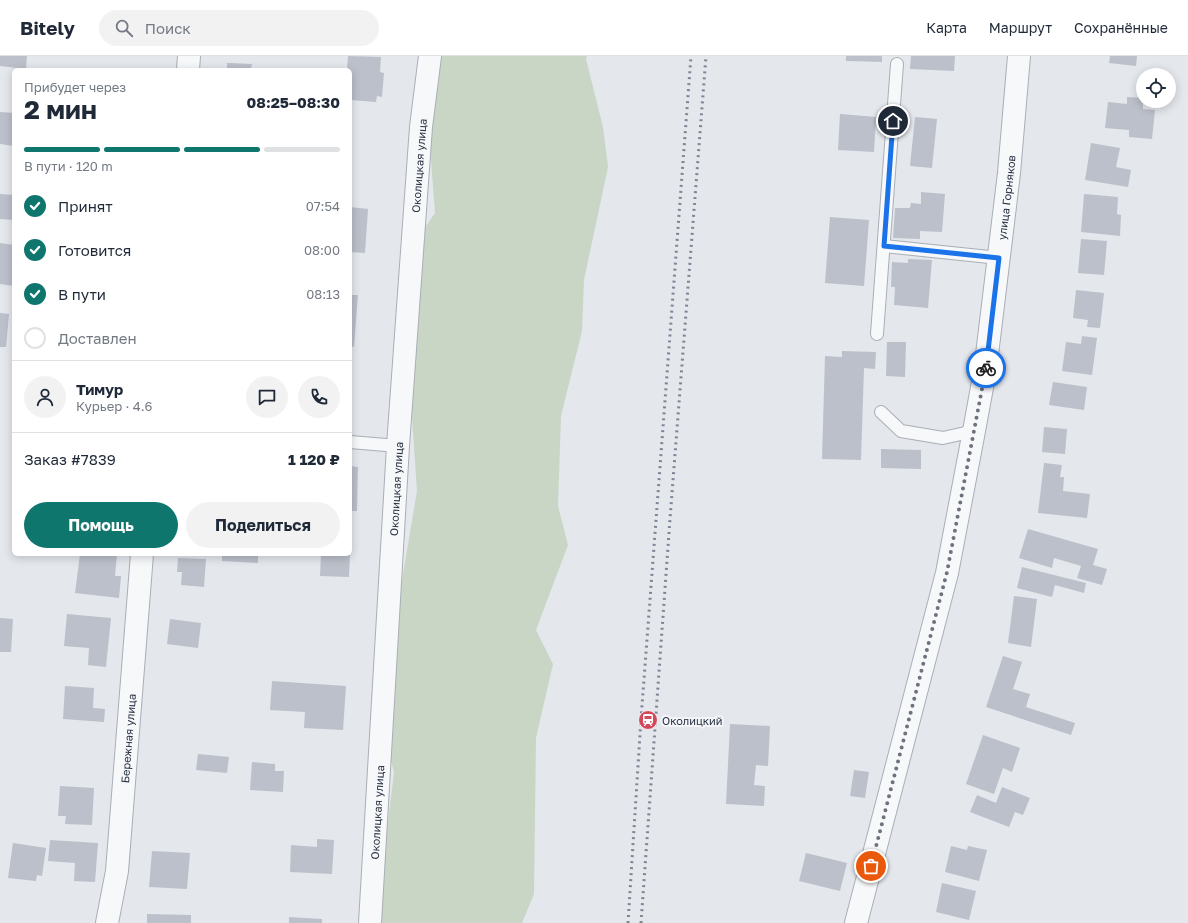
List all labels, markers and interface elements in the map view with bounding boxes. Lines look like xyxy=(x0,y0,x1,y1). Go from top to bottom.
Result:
search box xyxy=(99,10,379,46)
text: Bitely xyxy=(20,16,75,39)
icon: search xyxy=(113,17,135,39)
text: Поиск xyxy=(145,19,191,37)
text: Карта xyxy=(926,19,967,36)
text: Маршрут xyxy=(989,19,1052,36)
text: Сохранённые xyxy=(1074,19,1168,36)
map controls xyxy=(1136,68,1176,108)
button: locate xyxy=(1136,68,1176,108)
text: Прибудет через xyxy=(24,79,126,95)
text: 08:25–08:30 xyxy=(247,93,340,111)
text: 2 мин xyxy=(24,94,97,125)
pin xyxy=(876,104,910,138)
icon: home xyxy=(882,110,904,132)
street label: Околицкая улица xyxy=(408,118,429,213)
street label: улица Горняков xyxy=(994,155,1017,241)
text: В пути · 120 m xyxy=(24,158,113,174)
icon: check xyxy=(24,195,46,217)
text: Принят xyxy=(58,197,113,215)
text: 07:54 xyxy=(306,198,340,214)
icon: check xyxy=(24,239,46,261)
text: Готовится xyxy=(58,241,131,259)
text: 08:00 xyxy=(304,242,340,258)
icon: check xyxy=(24,283,46,305)
text: В пути xyxy=(58,285,106,303)
text: 08:13 xyxy=(306,286,340,302)
text: Доставлен xyxy=(58,329,137,347)
courier xyxy=(966,348,1006,388)
icon: bike xyxy=(975,357,997,379)
button: person xyxy=(24,376,66,418)
button: chat xyxy=(246,376,288,418)
button: phone xyxy=(298,376,340,418)
text: Тимур xyxy=(76,380,123,398)
text: Курьер · 4.6 xyxy=(76,398,152,414)
street label: Околицкая улица xyxy=(386,441,405,536)
text: Заказ #7839 xyxy=(24,450,116,468)
text: 1 120 ₽ xyxy=(288,450,340,468)
button: Помощь xyxy=(24,502,178,548)
button: Поделиться xyxy=(186,502,340,548)
street label: Бережная улица xyxy=(117,693,137,784)
station icon: Околицкий xyxy=(637,709,659,731)
place label: Околицкий xyxy=(662,714,722,727)
street label: Околицкая улица xyxy=(367,765,386,860)
pin xyxy=(854,849,888,883)
icon: bag xyxy=(860,855,882,877)

